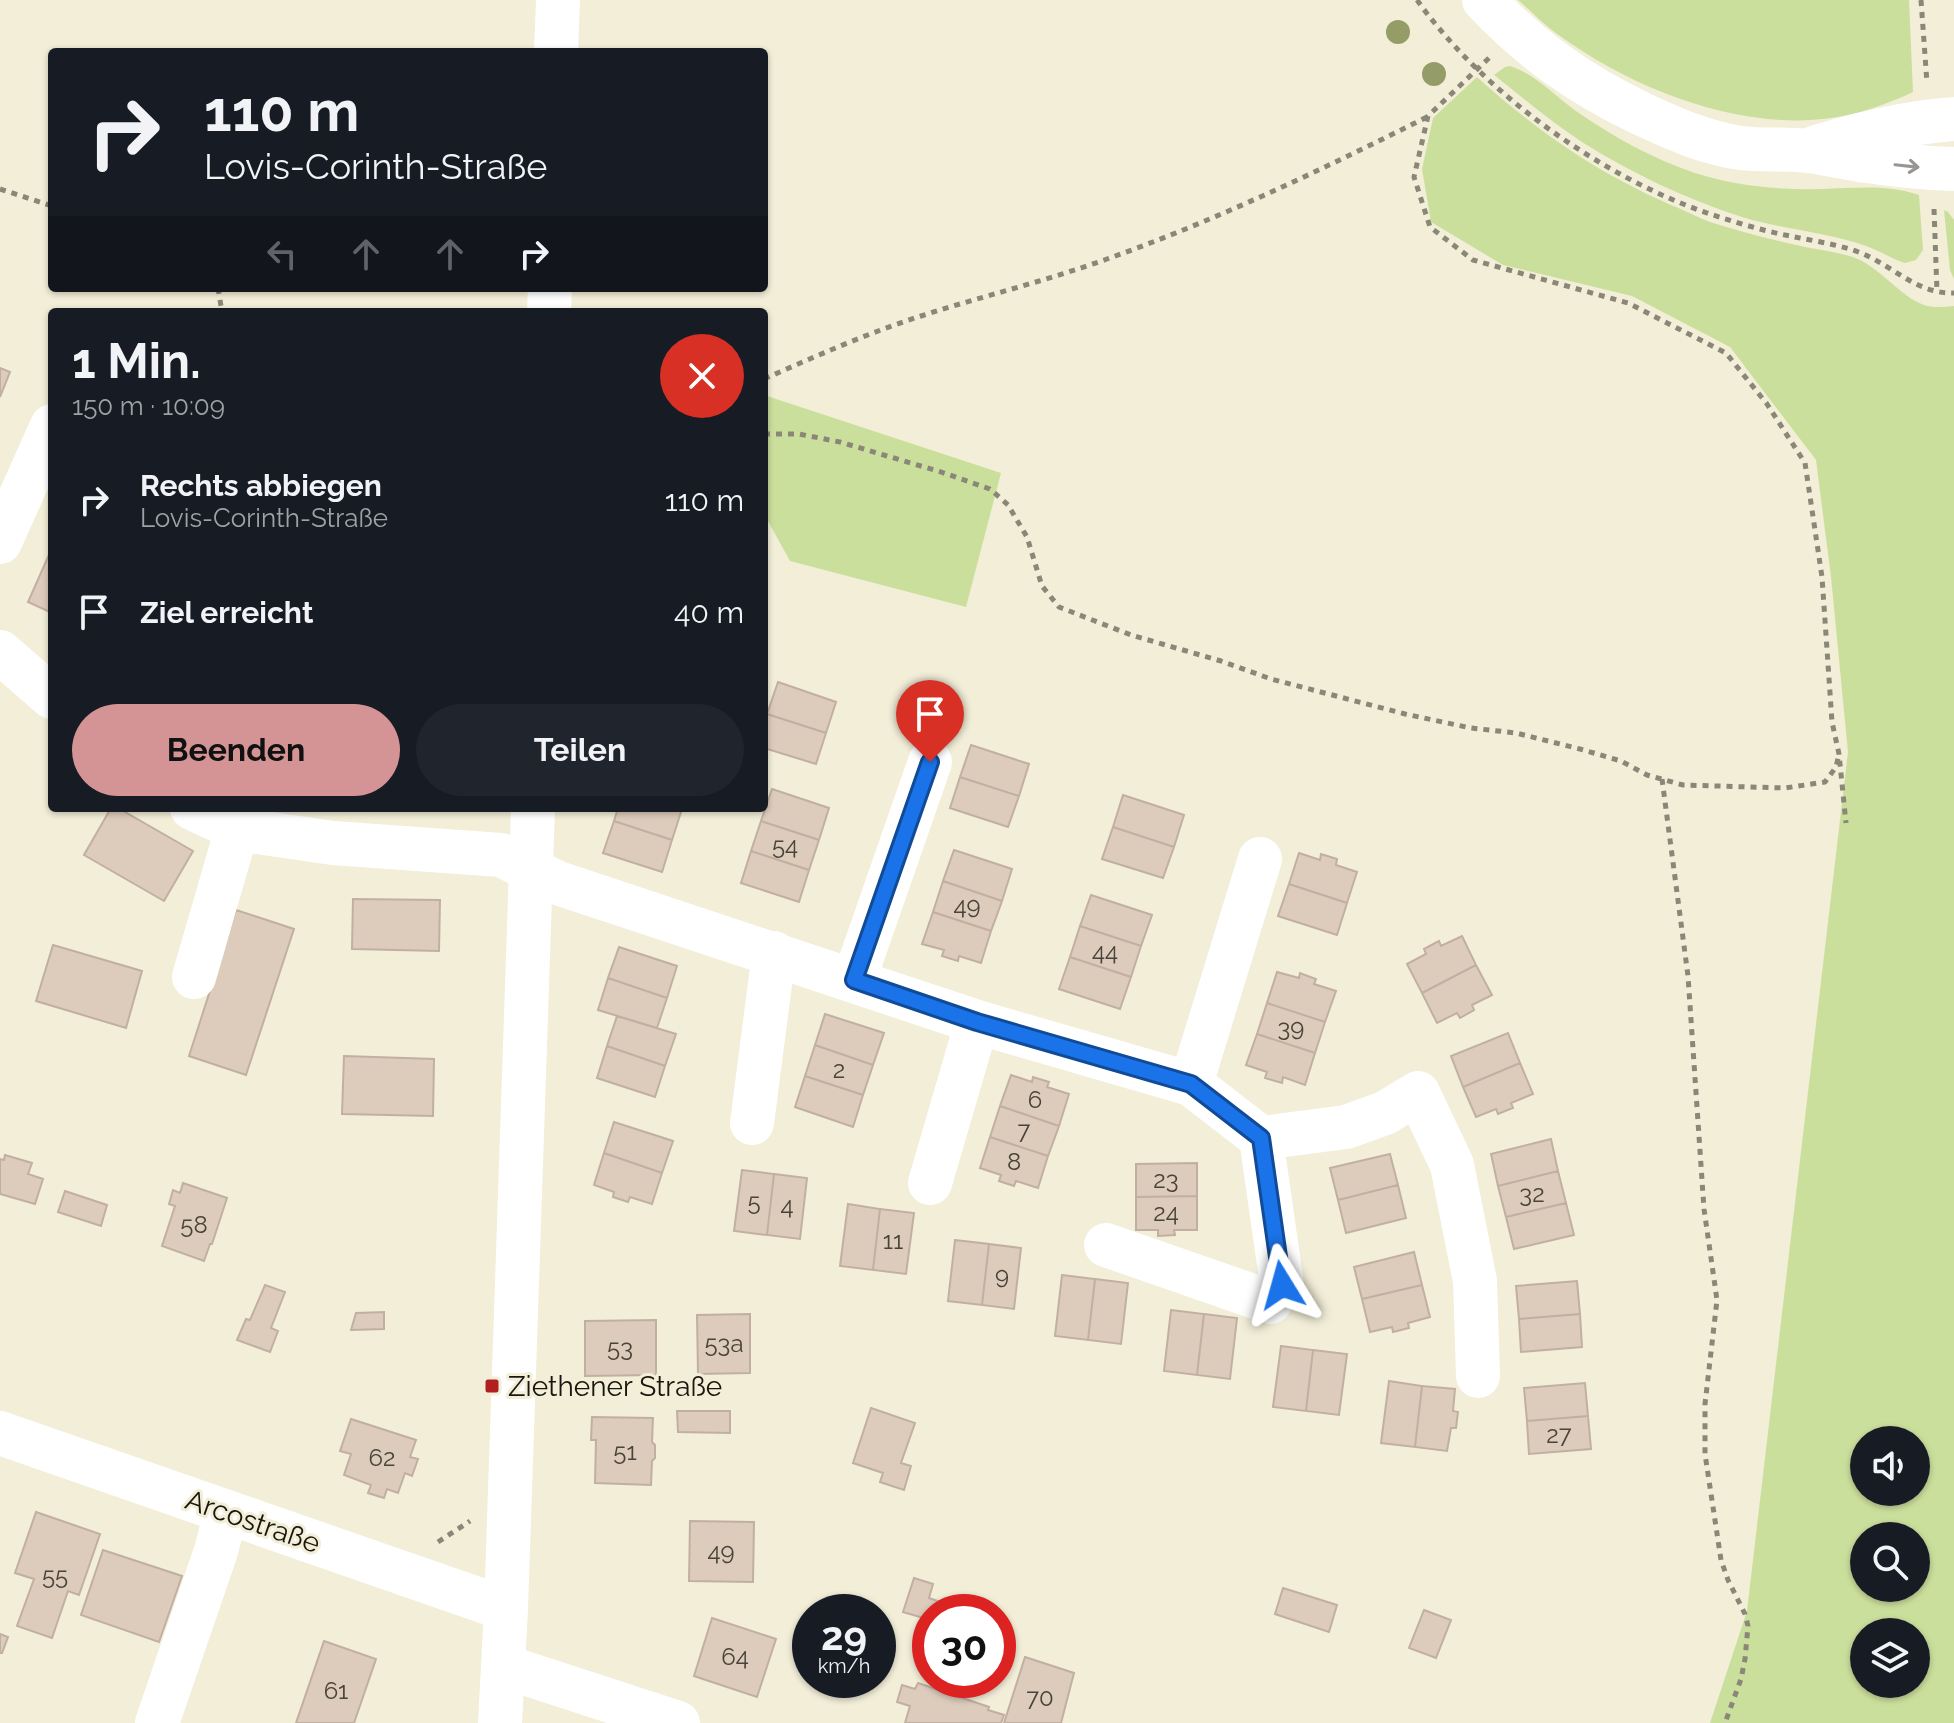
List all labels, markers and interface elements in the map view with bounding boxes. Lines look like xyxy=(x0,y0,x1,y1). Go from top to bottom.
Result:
text: 110 m xyxy=(204,78,359,144)
icon: right xyxy=(72,80,176,184)
text: Lovis-Corinth-Straße xyxy=(204,145,547,187)
one-way arrow xyxy=(1893,159,1920,174)
icon: left xyxy=(260,232,304,276)
icon: ahead xyxy=(344,232,388,276)
icon: ahead xyxy=(428,232,472,276)
icon: right xyxy=(512,232,556,276)
text: 1 Min. xyxy=(72,333,201,389)
button: close xyxy=(660,334,744,418)
text: 150 m · 10:09 xyxy=(72,391,225,421)
text: Rechts abbiegen xyxy=(140,468,382,503)
icon: right xyxy=(72,478,116,522)
text: 110 m xyxy=(665,483,744,518)
text: Lovis-Corinth-Straße xyxy=(140,503,388,533)
icon: arrive xyxy=(72,590,116,634)
text: Ziel erreicht xyxy=(140,595,313,630)
text: 40 m xyxy=(674,595,744,630)
pin xyxy=(896,680,964,762)
icon: arrive xyxy=(908,692,952,736)
button: Beenden xyxy=(72,704,400,796)
button: Teilen xyxy=(416,704,744,796)
house number: 54 xyxy=(772,831,798,860)
house number: 49 xyxy=(953,891,981,920)
house number: 44 xyxy=(1092,937,1118,966)
house number: 39 xyxy=(1278,1013,1304,1042)
house number: 2 xyxy=(833,1055,845,1084)
house number: 6 xyxy=(1028,1085,1042,1114)
house number: 7 xyxy=(1018,1116,1031,1145)
house number: 8 xyxy=(1007,1147,1021,1176)
house number: 23 xyxy=(1153,1165,1179,1194)
house number: 32 xyxy=(1519,1179,1545,1208)
house number: 5 xyxy=(747,1187,761,1216)
house number: 4 xyxy=(780,1191,794,1220)
house number: 24 xyxy=(1153,1198,1179,1227)
house number: 58 xyxy=(180,1210,208,1239)
house number: 11 xyxy=(883,1226,903,1255)
position arrow xyxy=(1240,1243,1324,1327)
house number: 9 xyxy=(995,1261,1009,1290)
house number: 53a xyxy=(705,1329,743,1358)
house number: 53 xyxy=(607,1333,633,1362)
place label: Ziethener Straße xyxy=(508,1370,722,1403)
marker: Ziethener Straße xyxy=(483,1377,501,1395)
house number: 27 xyxy=(1546,1420,1572,1449)
map controls xyxy=(1850,1426,1930,1698)
button: sound xyxy=(1850,1426,1930,1506)
house number: 51 xyxy=(613,1437,637,1466)
house number: 62 xyxy=(369,1443,395,1472)
street label: Arcostraße xyxy=(181,1483,324,1560)
button: search xyxy=(1850,1522,1930,1602)
house number: 49 xyxy=(707,1537,735,1566)
house number: 55 xyxy=(42,1561,68,1590)
speed limit sign: 30 xyxy=(912,1594,1016,1698)
text: 29 xyxy=(821,1612,867,1659)
button: layers xyxy=(1850,1618,1930,1698)
house number: 64 xyxy=(721,1642,749,1671)
text: km/h xyxy=(818,1654,870,1678)
house number: 61 xyxy=(324,1676,348,1705)
house number: 70 xyxy=(1026,1683,1054,1712)

